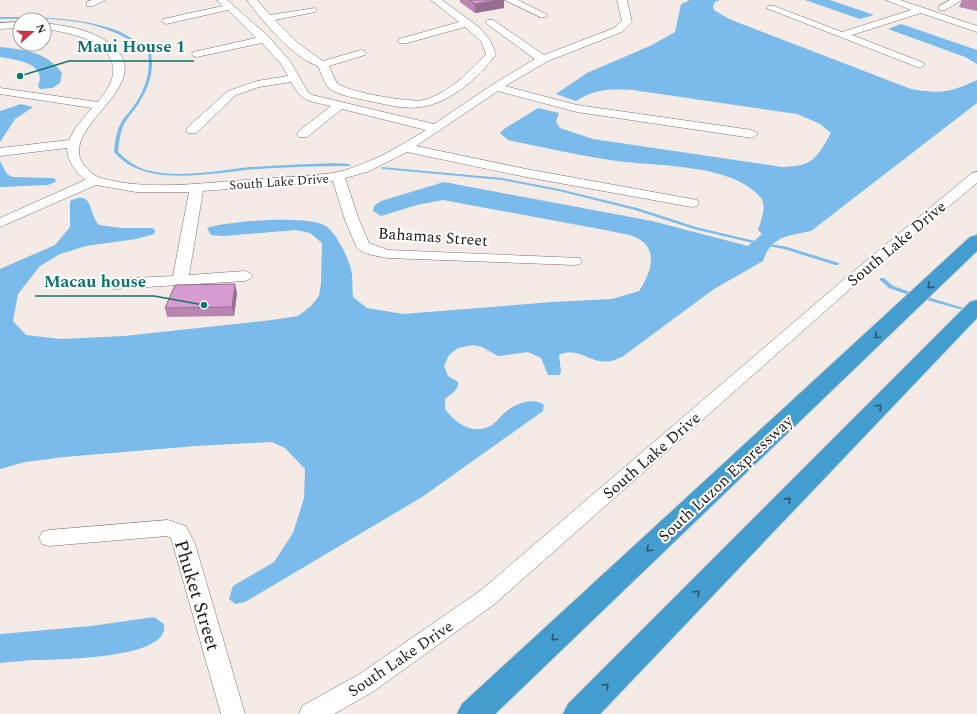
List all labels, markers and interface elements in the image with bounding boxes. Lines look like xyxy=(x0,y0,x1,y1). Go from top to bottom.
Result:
north arrow xyxy=(12,12,52,52)
text: N xyxy=(31,22,50,36)
callout: Maui House 1 xyxy=(69,32,194,61)
text: Maui House 1 xyxy=(77,34,185,60)
street label: South Lake Drive xyxy=(229,169,330,195)
street label: South Lake Drive xyxy=(842,195,951,292)
street label: Bahamas Street xyxy=(377,221,489,253)
callout: Macau house xyxy=(35,267,154,296)
text: Macau house xyxy=(44,269,146,295)
one-way arrow xyxy=(927,281,934,288)
one-way arrow xyxy=(874,331,881,338)
one-way arrow xyxy=(874,404,881,412)
street label: South Lake Drive xyxy=(597,406,706,505)
street label: South Luzon Expressway xyxy=(653,409,799,548)
one-way arrow xyxy=(783,497,791,505)
street label: Phuket Street xyxy=(166,536,227,655)
one-way arrow xyxy=(646,545,654,552)
one-way arrow xyxy=(692,590,700,598)
street label: South Lake Drive xyxy=(343,615,458,703)
one-way arrow xyxy=(551,633,559,641)
one-way arrow xyxy=(601,683,609,691)

